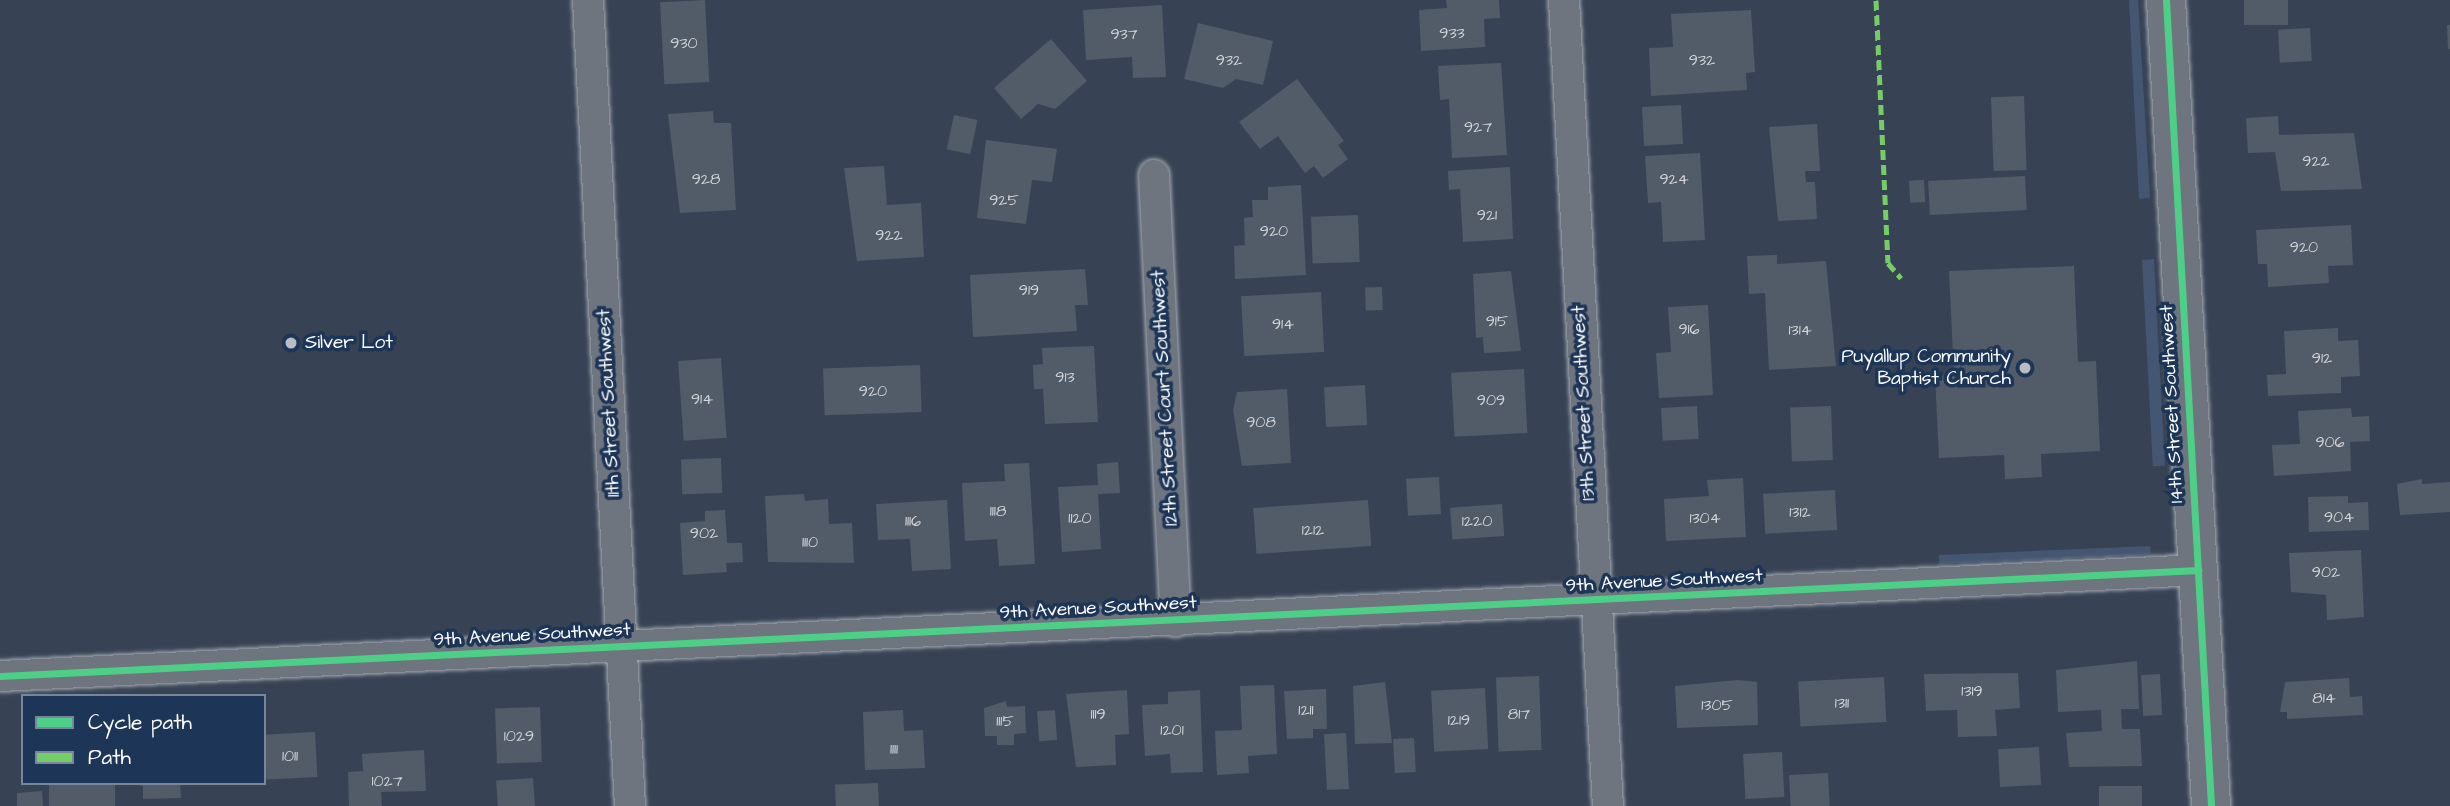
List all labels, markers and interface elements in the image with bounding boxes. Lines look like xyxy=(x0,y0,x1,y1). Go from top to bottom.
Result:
house number: 933 xyxy=(1439,23,1465,43)
house number: 937 xyxy=(1110,24,1138,44)
house number: 930 xyxy=(670,33,698,53)
house number: 932 xyxy=(1216,50,1242,70)
house number: 932 xyxy=(1689,50,1715,70)
house number: 927 xyxy=(1464,117,1492,137)
house number: 922 xyxy=(2302,151,2330,171)
house number: 928 xyxy=(692,169,720,189)
house number: 924 xyxy=(1659,169,1689,189)
house number: 925 xyxy=(989,190,1019,210)
house number: 921 xyxy=(1477,205,1497,225)
house number: 920 xyxy=(1260,221,1288,241)
house number: 922 xyxy=(875,225,903,245)
house number: 920 xyxy=(2290,237,2318,257)
street label: 12th Street Court Southwest xyxy=(1147,269,1183,527)
house number: 919 xyxy=(1019,280,1039,300)
street label: 14th Street Southwest xyxy=(2155,304,2189,504)
street label: 13th Street Southwest xyxy=(1567,305,1601,501)
street label: 11th Street Southwest xyxy=(593,308,625,498)
house number: 915 xyxy=(1486,311,1508,331)
house number: 914 xyxy=(1272,314,1294,334)
house number: 916 xyxy=(1678,319,1700,339)
house number: 1314 xyxy=(1788,320,1812,340)
place label: Silver Lot xyxy=(305,332,393,354)
marker: Silver Lot xyxy=(283,335,299,351)
place label: Puyallup Community Baptist Church xyxy=(1841,346,2011,390)
house number: 912 xyxy=(2312,348,2332,368)
marker: Puyallup Community Baptist Church xyxy=(2017,360,2033,376)
house number: 913 xyxy=(1055,367,1075,387)
house number: 920 xyxy=(859,381,887,401)
house number: 914 xyxy=(691,389,713,409)
house number: 909 xyxy=(1477,390,1505,410)
house number: 908 xyxy=(1246,412,1276,432)
house number: 906 xyxy=(2315,432,2345,452)
house number: 1118 xyxy=(990,501,1006,521)
house number: 1312 xyxy=(1789,502,1811,522)
house number: 904 xyxy=(2324,507,2354,527)
house number: 1120 xyxy=(1068,508,1092,528)
house number: 1304 xyxy=(1689,508,1721,528)
house number: 1116 xyxy=(905,511,921,531)
house number: 1220 xyxy=(1462,511,1492,531)
house number: 1212 xyxy=(1302,520,1324,540)
house number: 902 xyxy=(690,523,718,543)
house number: 1110 xyxy=(802,532,818,552)
house number: 902 xyxy=(2312,562,2340,582)
street label: 9th Avenue Southwest xyxy=(1565,564,1763,598)
street label: 9th Avenue Southwest xyxy=(999,591,1197,625)
street label: 9th Avenue Southwest xyxy=(433,618,631,652)
house number: 1319 xyxy=(1961,681,1983,701)
house number: 814 xyxy=(2312,688,2336,708)
house number: 1311 xyxy=(1835,693,1849,713)
legend xyxy=(21,694,266,785)
house number: 1305 xyxy=(1701,695,1733,715)
house number: 1211 xyxy=(1298,700,1314,720)
house number: 1119 xyxy=(1090,704,1106,724)
house number: 817 xyxy=(1508,704,1530,724)
text: Cycle path xyxy=(88,708,192,737)
house number: 1219 xyxy=(1448,710,1470,730)
house number: 1115 xyxy=(996,711,1014,731)
house number: 1201 xyxy=(1160,720,1184,740)
house number: 1029 xyxy=(504,726,534,746)
house number: 1111 xyxy=(890,739,898,759)
text: Path xyxy=(88,743,131,772)
house number: 1011 xyxy=(282,746,298,766)
house number: 1027 xyxy=(371,771,403,791)

